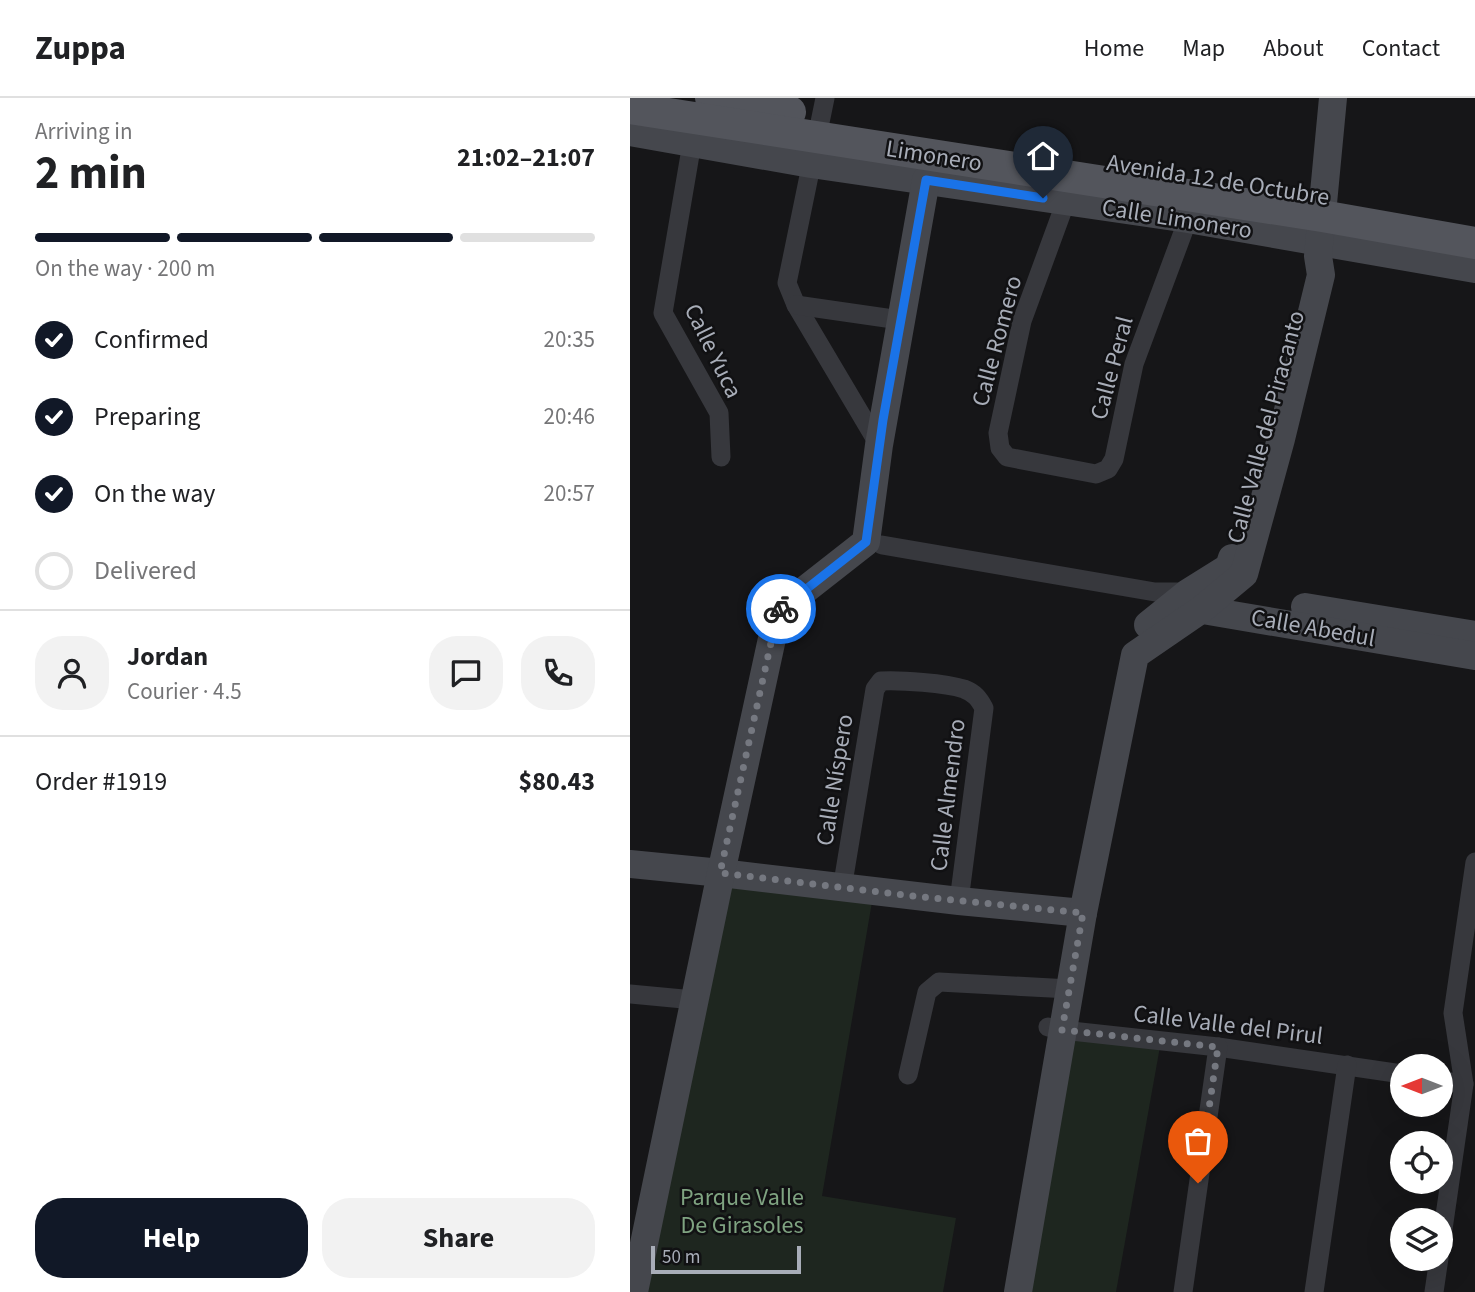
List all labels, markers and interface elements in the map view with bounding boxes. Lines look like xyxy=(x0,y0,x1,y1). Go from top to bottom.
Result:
text: Zuppa xyxy=(35,25,126,72)
text: Home xyxy=(1084,31,1144,66)
text: Map xyxy=(1182,31,1225,66)
text: About xyxy=(1263,31,1324,66)
text: Contact xyxy=(1362,31,1440,66)
text: Arriving in xyxy=(35,115,133,148)
pin xyxy=(1013,126,1073,198)
street label: Limonero xyxy=(884,131,984,181)
icon: home xyxy=(1024,137,1062,175)
text: 21:02–21:07 xyxy=(457,139,595,176)
text: 2 min xyxy=(35,141,147,206)
street label: Avenida 12 de Octubre xyxy=(1104,145,1332,215)
street label: Calle Limonero xyxy=(1100,190,1254,248)
text: On the way · 200 m xyxy=(35,252,215,285)
street label: Calle Romero xyxy=(963,272,1031,410)
street label: Calle Yuca xyxy=(675,298,751,404)
street label: Calle Valle del Piracanto xyxy=(1218,307,1314,547)
street label: Calle Peral xyxy=(1081,312,1143,424)
icon: check xyxy=(35,321,73,359)
text: Confirmed xyxy=(94,321,209,358)
text: 20:35 xyxy=(544,323,595,356)
icon: check xyxy=(35,398,73,436)
text: Preparing xyxy=(94,398,200,435)
text: 20:46 xyxy=(544,400,595,433)
icon: check xyxy=(35,475,73,513)
text: On the way xyxy=(94,475,215,512)
text: 20:57 xyxy=(544,477,595,510)
text: Delivered xyxy=(94,552,197,589)
courier xyxy=(746,574,816,644)
icon: bike xyxy=(762,590,800,628)
street label: Calle Abedul xyxy=(1248,600,1378,656)
button: person xyxy=(35,636,109,710)
button: chat xyxy=(429,636,503,710)
button: phone xyxy=(521,636,595,710)
text: Jordan xyxy=(127,638,208,675)
text: Courier · 4.5 xyxy=(127,675,242,708)
street label: Calle Níspero xyxy=(807,712,863,848)
street label: Calle Almendro xyxy=(921,717,975,873)
text: Order #1919 xyxy=(35,763,167,800)
text: $80.43 xyxy=(519,763,595,800)
street label: Calle Valle del Pirul xyxy=(1131,996,1325,1054)
north arrow xyxy=(1390,1054,1452,1116)
map controls xyxy=(1390,1054,1453,1271)
pin xyxy=(1168,1111,1228,1183)
icon: bag xyxy=(1179,1122,1217,1160)
button: locate xyxy=(1390,1131,1453,1194)
park label: Parque Valle De Girasoles xyxy=(680,1180,804,1243)
button: Help xyxy=(35,1198,308,1278)
button: Share xyxy=(322,1198,595,1278)
button: layers xyxy=(1390,1208,1453,1271)
scale bar xyxy=(651,1243,802,1275)
text: 50 m xyxy=(662,1244,700,1271)

